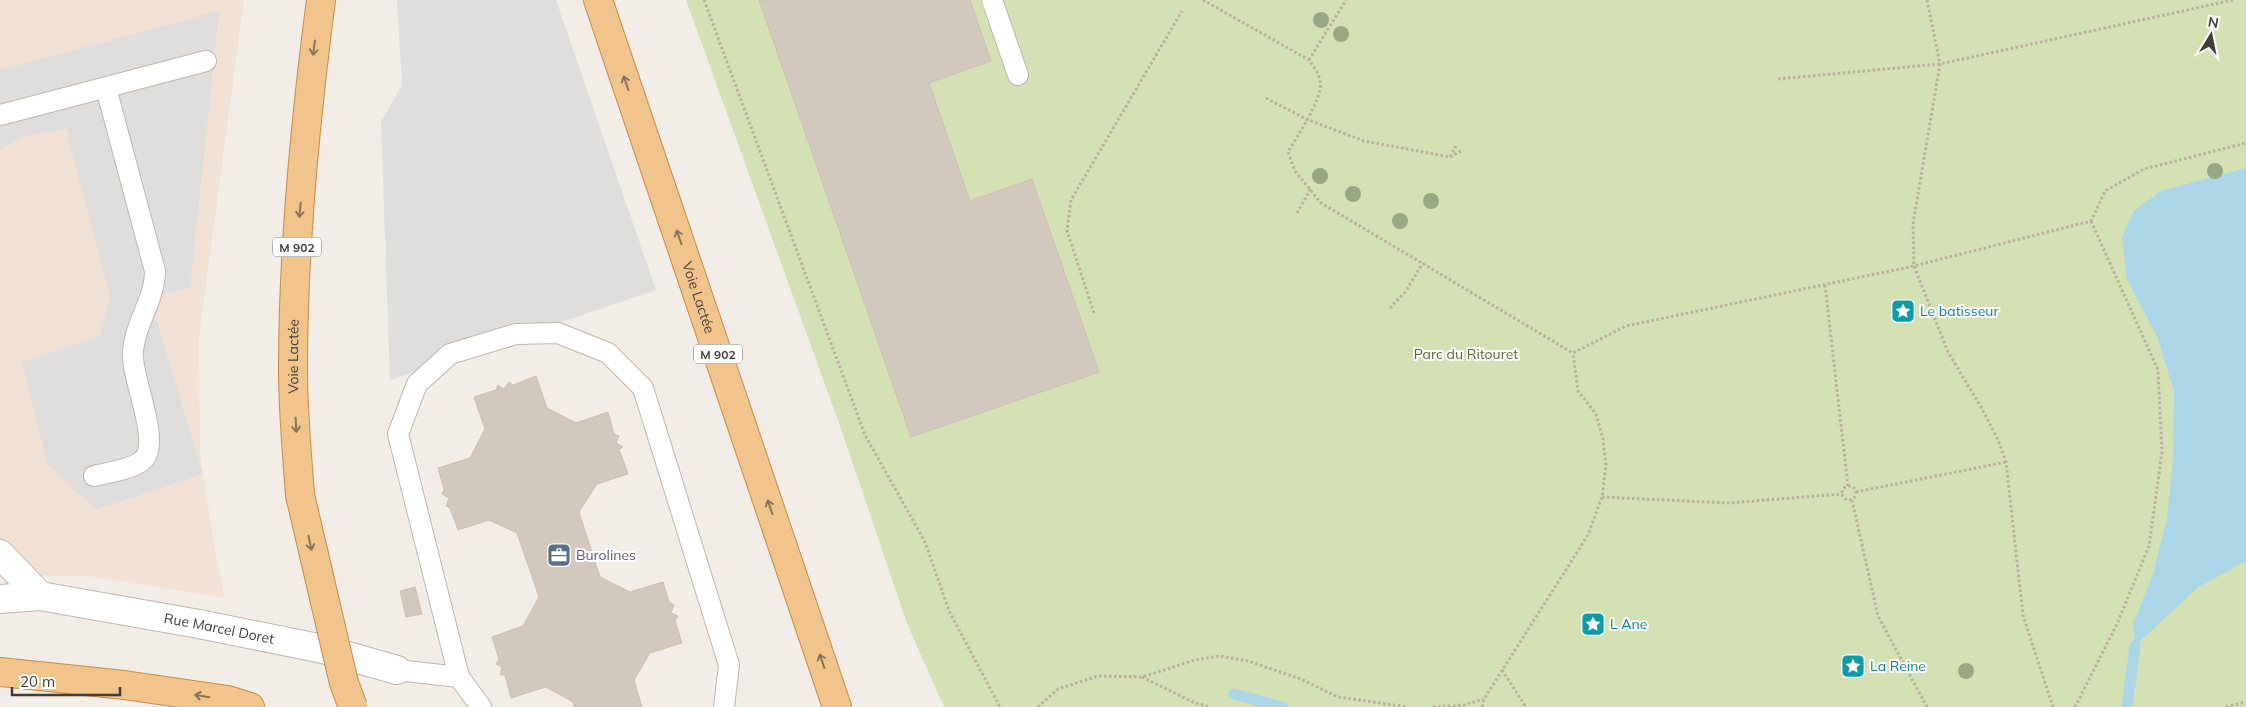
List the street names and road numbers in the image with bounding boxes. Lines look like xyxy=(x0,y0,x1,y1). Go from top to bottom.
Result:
road number: M 902 xyxy=(273,238,321,256)
street label: Voie Lactée xyxy=(678,259,719,336)
street label: Voie Lactée xyxy=(284,319,303,394)
road number: M 902 xyxy=(694,344,742,364)
street label: Rue Marcel Doret xyxy=(163,609,276,648)

